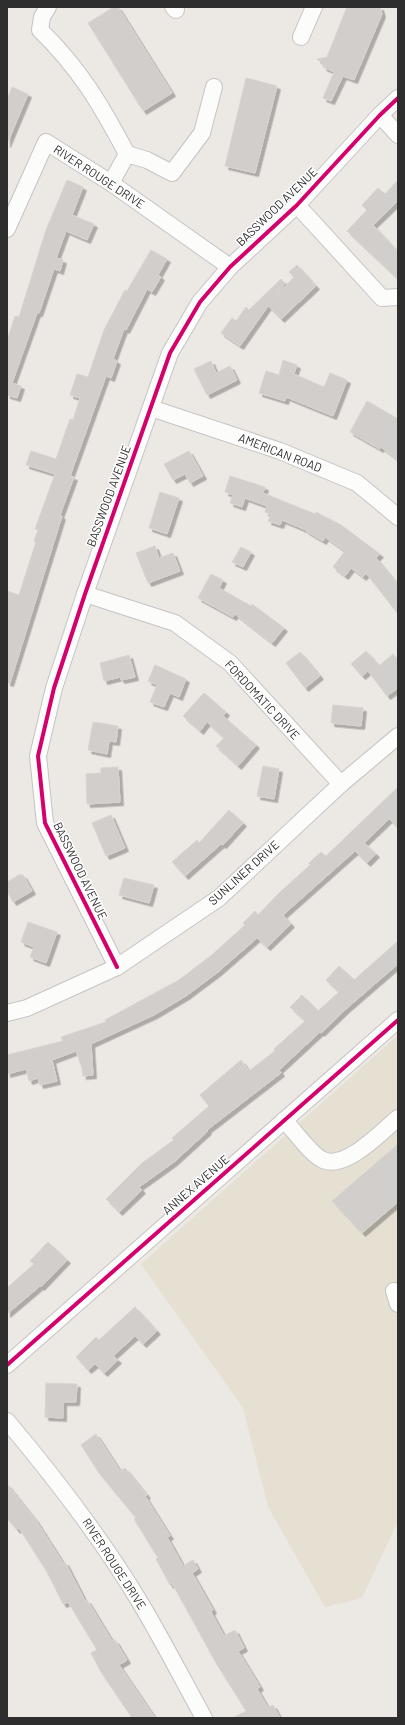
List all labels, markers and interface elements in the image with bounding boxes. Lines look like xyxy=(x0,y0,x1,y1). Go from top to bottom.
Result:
street label: RIVER ROUGE DRIVE xyxy=(51,141,148,211)
street label: BASSWOOD AVENUE xyxy=(233,164,320,248)
street label: AMERICAN ROAD xyxy=(237,430,324,474)
street label: BASSWOOD AVENUE xyxy=(83,443,133,548)
street label: FORDOMATIC DRIVE xyxy=(222,657,303,742)
street label: BASSWOOD AVENUE xyxy=(51,819,111,922)
street label: SUNLINER DRIVE xyxy=(205,837,281,908)
street label: ANNEX AVENUE xyxy=(159,1151,232,1217)
street label: RIVER ROUGE DRIVE xyxy=(80,1515,150,1612)

